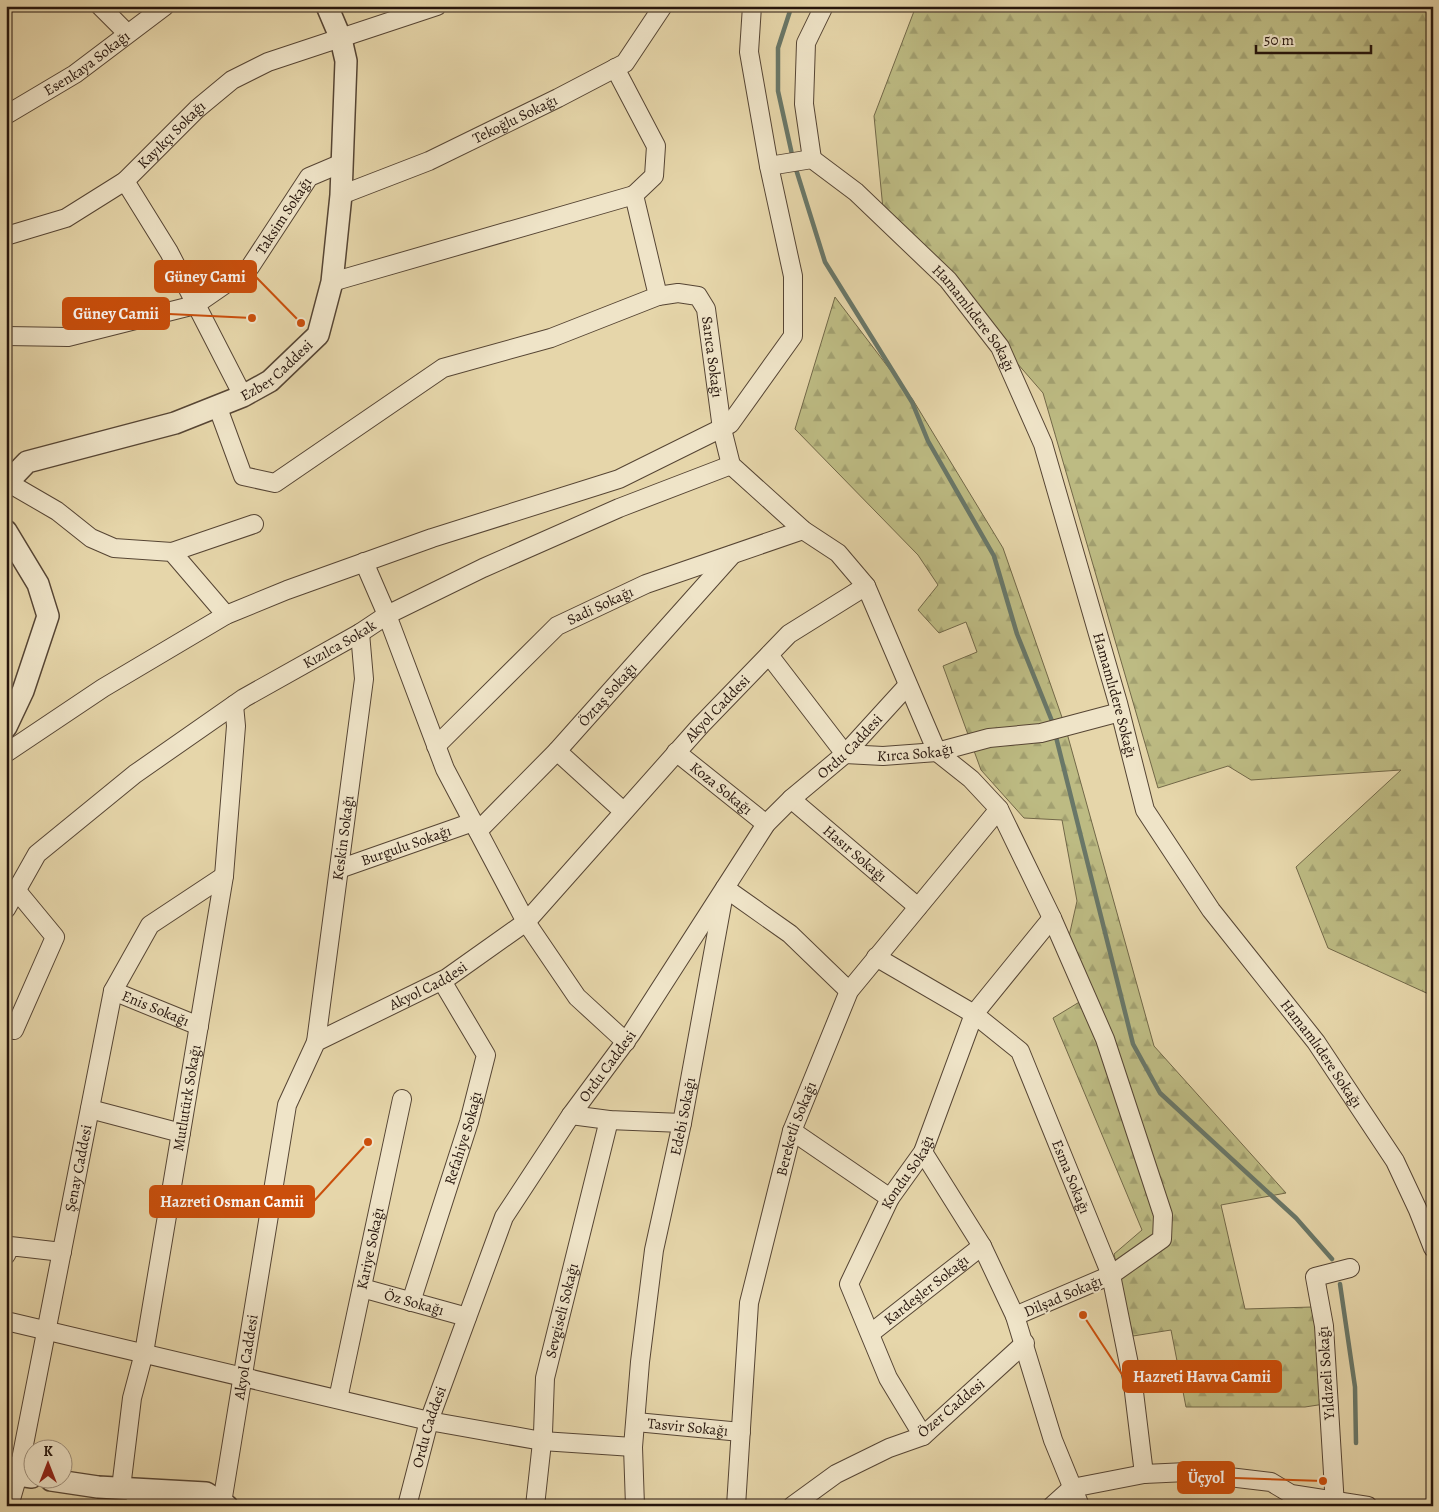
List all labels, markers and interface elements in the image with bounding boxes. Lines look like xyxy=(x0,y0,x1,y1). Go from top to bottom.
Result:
scale bar xyxy=(1256,22,1372,54)
street label: Esenkaya Sokağı xyxy=(40,26,134,100)
text: 50 m xyxy=(1264,30,1294,50)
street label: Tekoğlu Sokağı xyxy=(469,90,561,148)
street label: Kayıkçı Sokağı xyxy=(133,96,210,173)
street label: Taksim Sokağı xyxy=(251,173,316,258)
street label: Hamamlıdere Sokağı xyxy=(928,260,1020,375)
callout: Güney Cami xyxy=(155,261,256,292)
text: Güney Cami xyxy=(164,266,246,288)
callout: Güney Camii xyxy=(63,298,169,329)
text: Güney Camii xyxy=(73,303,159,325)
street label: Sarıca Sokağı xyxy=(697,315,728,399)
street label: Ezber Caddesi xyxy=(237,335,317,406)
street label: Sadi Sokağı xyxy=(564,582,636,630)
street label: Kızılca Sokak xyxy=(299,615,380,673)
street label: Hamamlıdere Sokağı xyxy=(1088,630,1141,760)
street label: Öztaş Sokağı xyxy=(573,658,641,731)
street label: Akyol Caddesi xyxy=(680,670,754,747)
street label: Ordu Caddesi xyxy=(813,710,887,783)
street label: Kırca Sokağı xyxy=(876,738,955,766)
street label: Koza Sokağı xyxy=(686,757,757,819)
street label: Keskin Sokağı xyxy=(327,794,359,882)
street label: Burgulu Sokağı xyxy=(358,820,454,871)
street label: Hasır Sokağı xyxy=(819,821,891,886)
street label: Akyol Caddesi xyxy=(385,957,471,1015)
street label: Enis Sokağı xyxy=(119,986,192,1031)
street label: Hamamlıdere Sokağı xyxy=(1276,995,1367,1112)
street label: Ordu Caddesi xyxy=(574,1027,641,1106)
street label: Mutlutürk Sokağı xyxy=(168,1043,206,1153)
street label: Edebi Sokağı xyxy=(665,1076,700,1157)
street label: Bereketli Sokağı xyxy=(771,1078,821,1178)
street label: Refahiye Sokağı xyxy=(439,1089,486,1187)
street label: Şenay Caddesi xyxy=(60,1123,97,1214)
street label: Kondu Sokağı xyxy=(876,1133,938,1212)
street label: Esma Sokağı xyxy=(1047,1137,1095,1217)
callout: Hazreti Osman Camii xyxy=(150,1186,314,1217)
text: Hazreti Osman Camii xyxy=(160,1191,304,1213)
street label: Kariye Sokağı xyxy=(352,1205,389,1291)
street label: Kardeşler Sokağı xyxy=(879,1250,973,1329)
street label: Sevgiseli Sokağı xyxy=(540,1261,583,1360)
street label: Dilşad Sokağı xyxy=(1021,1270,1105,1322)
street label: Öz Sokağı xyxy=(382,1285,446,1320)
street label: Akyol Caddesi xyxy=(229,1313,263,1402)
street label: Yıldızeli Sokağı xyxy=(1313,1326,1339,1421)
callout: Hazreti Havva Camii xyxy=(1123,1361,1281,1392)
text: Hazreti Havva Camii xyxy=(1133,1366,1271,1388)
street label: Özer Caddesi xyxy=(913,1374,989,1442)
street label: Ordu Caddesi xyxy=(407,1383,451,1470)
street label: Tasvir Sokağı xyxy=(646,1413,729,1441)
north arrow xyxy=(22,1440,72,1490)
text: K xyxy=(43,1442,53,1461)
callout: Üçyol xyxy=(1178,1462,1234,1493)
text: Üçyol xyxy=(1188,1467,1225,1489)

